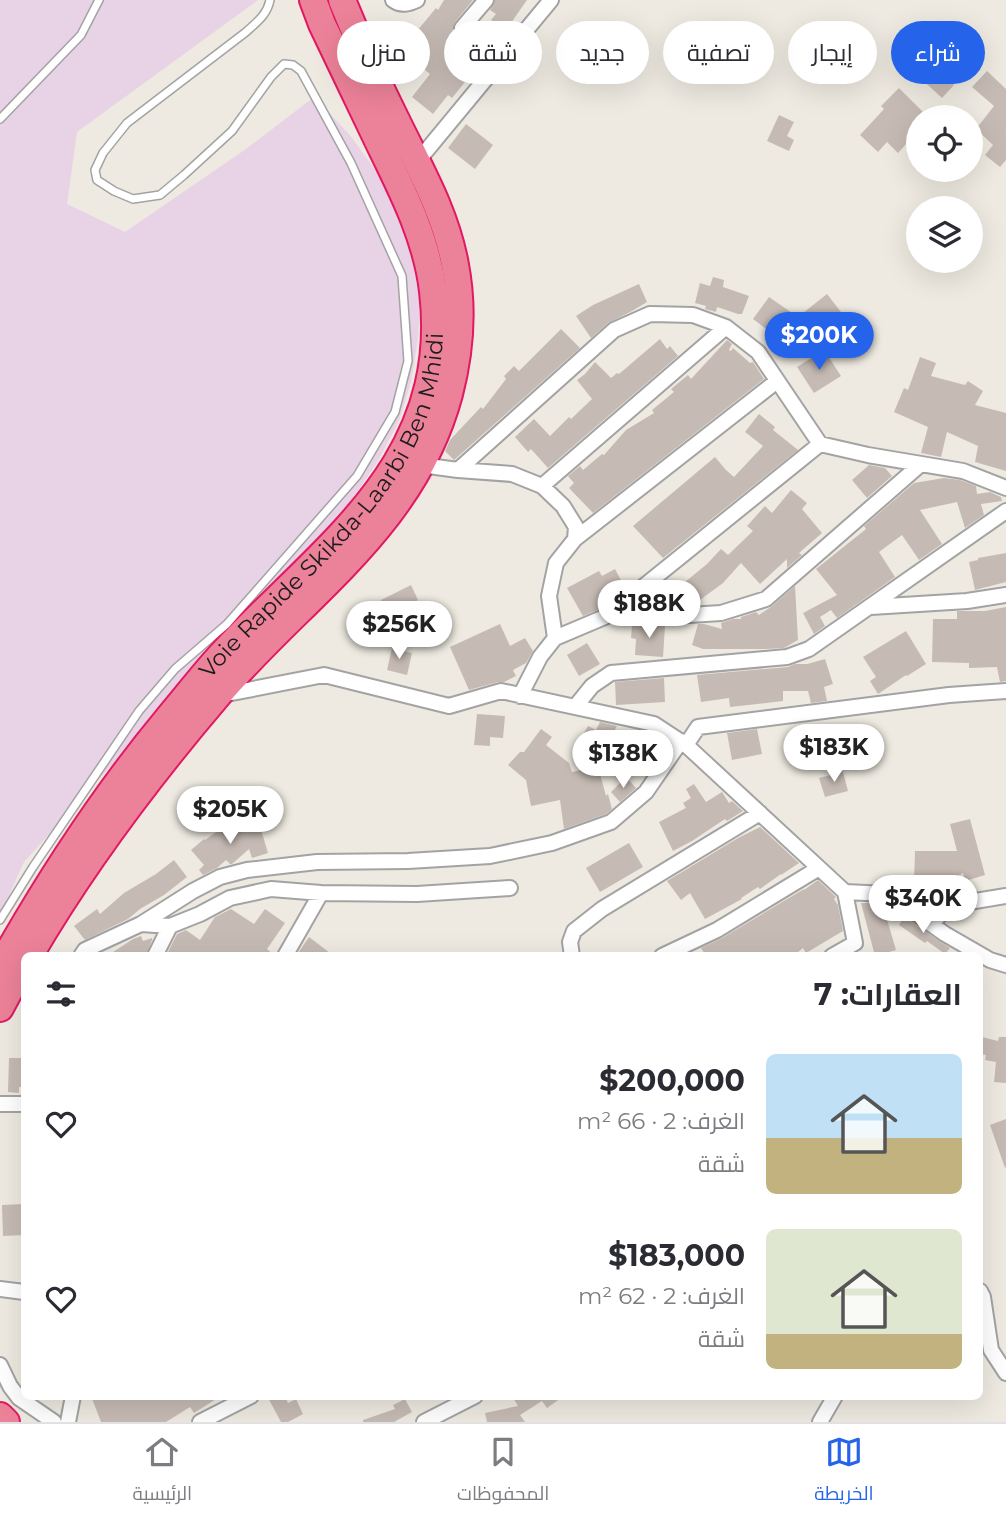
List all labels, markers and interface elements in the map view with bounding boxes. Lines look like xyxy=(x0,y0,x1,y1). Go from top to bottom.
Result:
chip: منزل xyxy=(337,21,430,84)
chip: شقة xyxy=(444,21,542,84)
chip: جديد xyxy=(556,21,649,84)
chip: تصفية xyxy=(663,21,774,84)
chip: إيجار xyxy=(788,21,877,84)
chip: شراء xyxy=(891,21,985,84)
map controls xyxy=(906,105,983,273)
button: locate xyxy=(906,105,983,182)
button: layers xyxy=(906,196,983,273)
pin: $200K xyxy=(770,312,868,372)
text: $200K xyxy=(781,321,857,349)
street label: Voie Rapide Skikda-Laarbi Ben Mhidi xyxy=(193,332,449,684)
pin: $188K xyxy=(600,580,698,640)
text: $188K xyxy=(614,589,684,617)
pin: $256K xyxy=(350,602,448,661)
text: $256K xyxy=(362,610,436,638)
pin: $183K xyxy=(785,724,883,784)
pin: $138K xyxy=(574,730,672,790)
text: $183K xyxy=(799,733,869,761)
text: $138K xyxy=(588,739,658,767)
pin: $205K xyxy=(181,786,279,846)
text: $205K xyxy=(193,795,267,823)
pin: $340K xyxy=(874,876,972,935)
text: $340K xyxy=(885,884,961,912)
icon: filters xyxy=(42,975,80,1013)
text: العقارات: 7 xyxy=(814,976,962,1013)
text: $200,000 xyxy=(599,1062,745,1099)
icon: home xyxy=(822,1082,906,1166)
icon: heart xyxy=(42,1105,80,1143)
text: الغرف: 2 · 66 m² xyxy=(577,1107,745,1135)
text: شقة xyxy=(698,1150,745,1178)
text: $183,000 xyxy=(608,1237,745,1274)
icon: home xyxy=(822,1257,906,1341)
icon: heart xyxy=(42,1280,80,1318)
text: الغرف: 2 · 62 m² xyxy=(578,1282,745,1310)
text: شقة xyxy=(698,1325,745,1353)
tab: الرئيسية xyxy=(132,1433,192,1511)
tab: المحفوظات xyxy=(457,1433,549,1511)
tab: الخريطة xyxy=(814,1433,874,1511)

